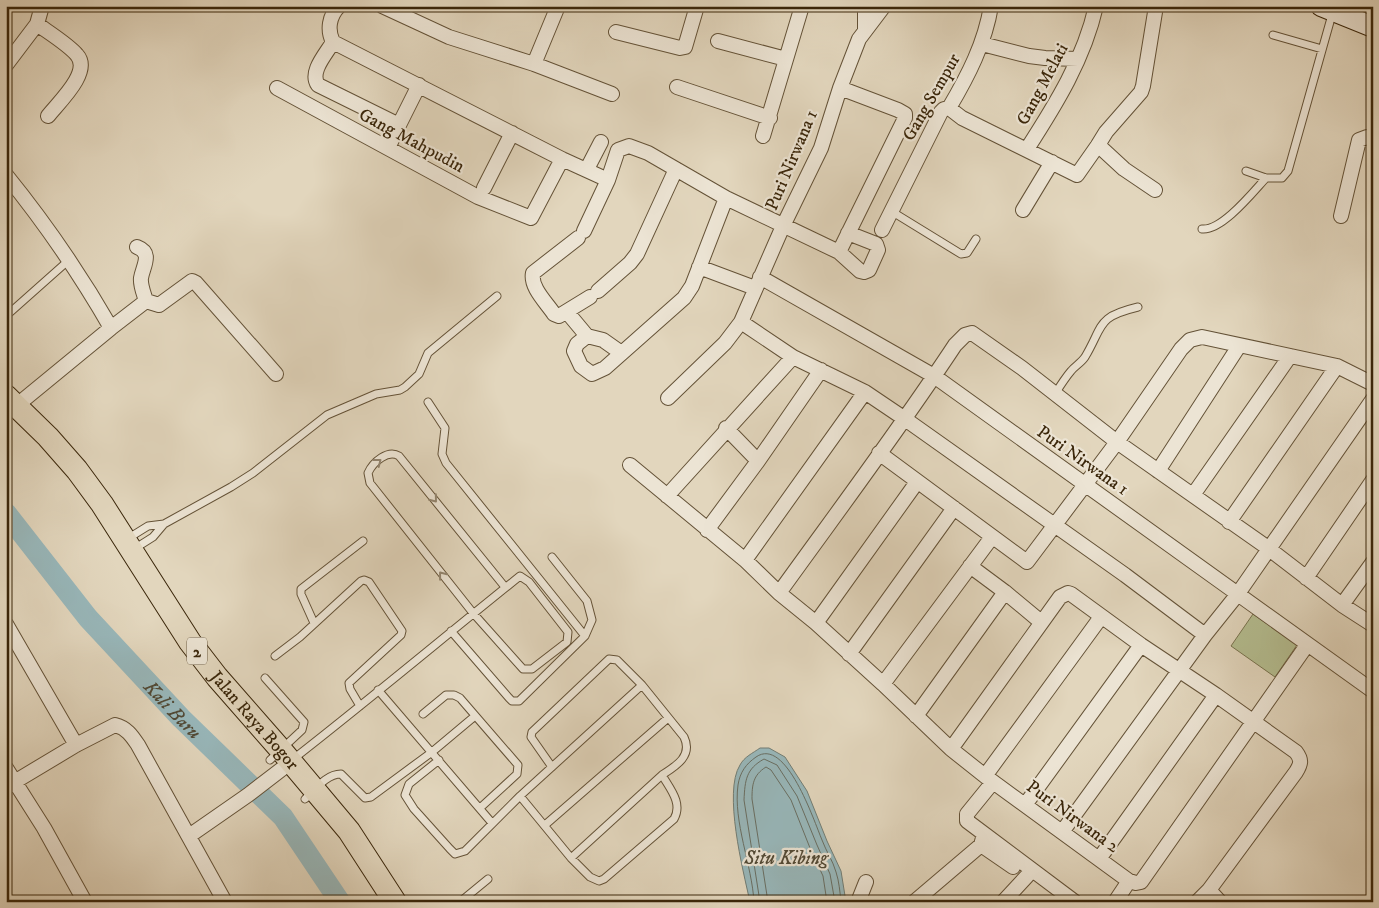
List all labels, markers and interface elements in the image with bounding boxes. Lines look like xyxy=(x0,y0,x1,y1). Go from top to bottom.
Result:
street label: Gang Melati xyxy=(1012,40,1074,129)
street label: Gang Sempur xyxy=(898,50,966,145)
street label: Gang Mahpudin xyxy=(355,104,469,178)
street label: Puri Nirwana 1 xyxy=(761,107,823,214)
street label: Puri Nirwana 1 xyxy=(1032,421,1132,500)
one-way arrow xyxy=(372,459,382,468)
one-way arrow xyxy=(429,493,437,502)
one-way arrow xyxy=(439,571,448,580)
road number: 2 xyxy=(187,637,207,664)
street label: Jalan Raya Bogor xyxy=(203,665,303,775)
water label: Kali Baru xyxy=(138,675,206,745)
street label: Puri Nirwana 2 xyxy=(1022,776,1123,858)
water label: Situ Kibing xyxy=(743,847,829,870)

